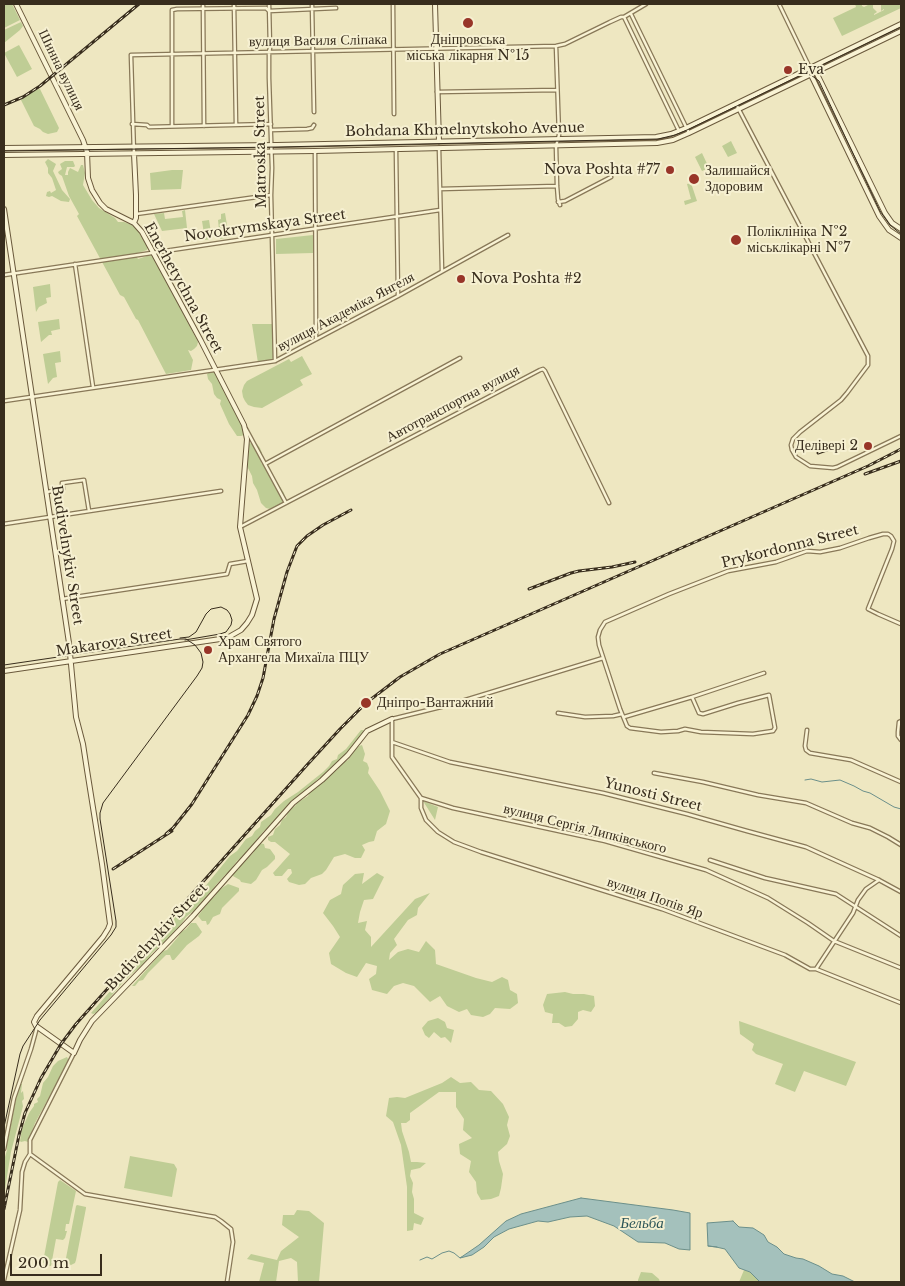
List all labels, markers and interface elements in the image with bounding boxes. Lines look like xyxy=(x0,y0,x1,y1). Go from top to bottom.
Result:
marker: Дніпровська міська лікарня №15 xyxy=(461,16,475,30)
street label: Шинна вулиця xyxy=(34,27,88,113)
street label: вулиця Василя Сліпака xyxy=(249,31,387,51)
place label: Дніпровська міська лікарня №15 xyxy=(407,32,529,64)
place label: Eva xyxy=(798,62,824,78)
marker: Eva xyxy=(782,64,794,76)
street label: Matroska Street xyxy=(252,95,270,209)
street label: Bohdana Khmelnytskoho Avenue xyxy=(345,120,585,140)
place label: Nova Poshta #77 xyxy=(544,162,660,178)
place label: Залишайся Здоровим xyxy=(705,163,770,196)
marker: Nova Poshta #77 xyxy=(664,164,676,176)
marker: Залишайся Здоровим xyxy=(687,172,701,186)
street label: Novokrymskaya Street xyxy=(183,206,347,246)
street label: Enerhetychna Street xyxy=(140,220,226,356)
place label: Поліклініка №2 міськлікарні №7 xyxy=(747,224,850,256)
marker: Поліклініка №2 міськлікарні №7 xyxy=(729,233,743,247)
street label: вулиця Академіка Янгеля xyxy=(275,269,417,355)
place label: Nova Poshta #2 xyxy=(471,271,582,287)
marker: Nova Poshta #2 xyxy=(455,273,467,285)
street label: Автотранспортна вулиця xyxy=(384,362,522,446)
place label: Делівері 2 xyxy=(795,438,858,454)
marker: Делівері 2 xyxy=(862,440,874,452)
street label: Budivelnykiv Street xyxy=(48,484,86,626)
street label: Prykordonna Street xyxy=(720,522,860,572)
street label: Makarova Street xyxy=(55,626,173,660)
place label: Храм Святого Архангела Михаїла ПЦУ xyxy=(218,634,369,666)
marker: Храм Святого Архангела Михаїла ПЦУ xyxy=(202,644,214,656)
place label: Дніпро-Вантажний xyxy=(377,695,494,711)
marker: Дніпро-Вантажний xyxy=(359,696,373,710)
street label: Yunosti Street xyxy=(602,775,704,815)
street label: вулиця Сергія Липківського xyxy=(502,801,668,857)
street label: вулиця Попів Яр xyxy=(605,874,705,922)
street label: Budivelnykiv Street xyxy=(103,880,211,994)
water label: Бельба xyxy=(620,1215,664,1233)
scale bar xyxy=(12,1244,105,1276)
text: 200 m xyxy=(18,1253,69,1272)

